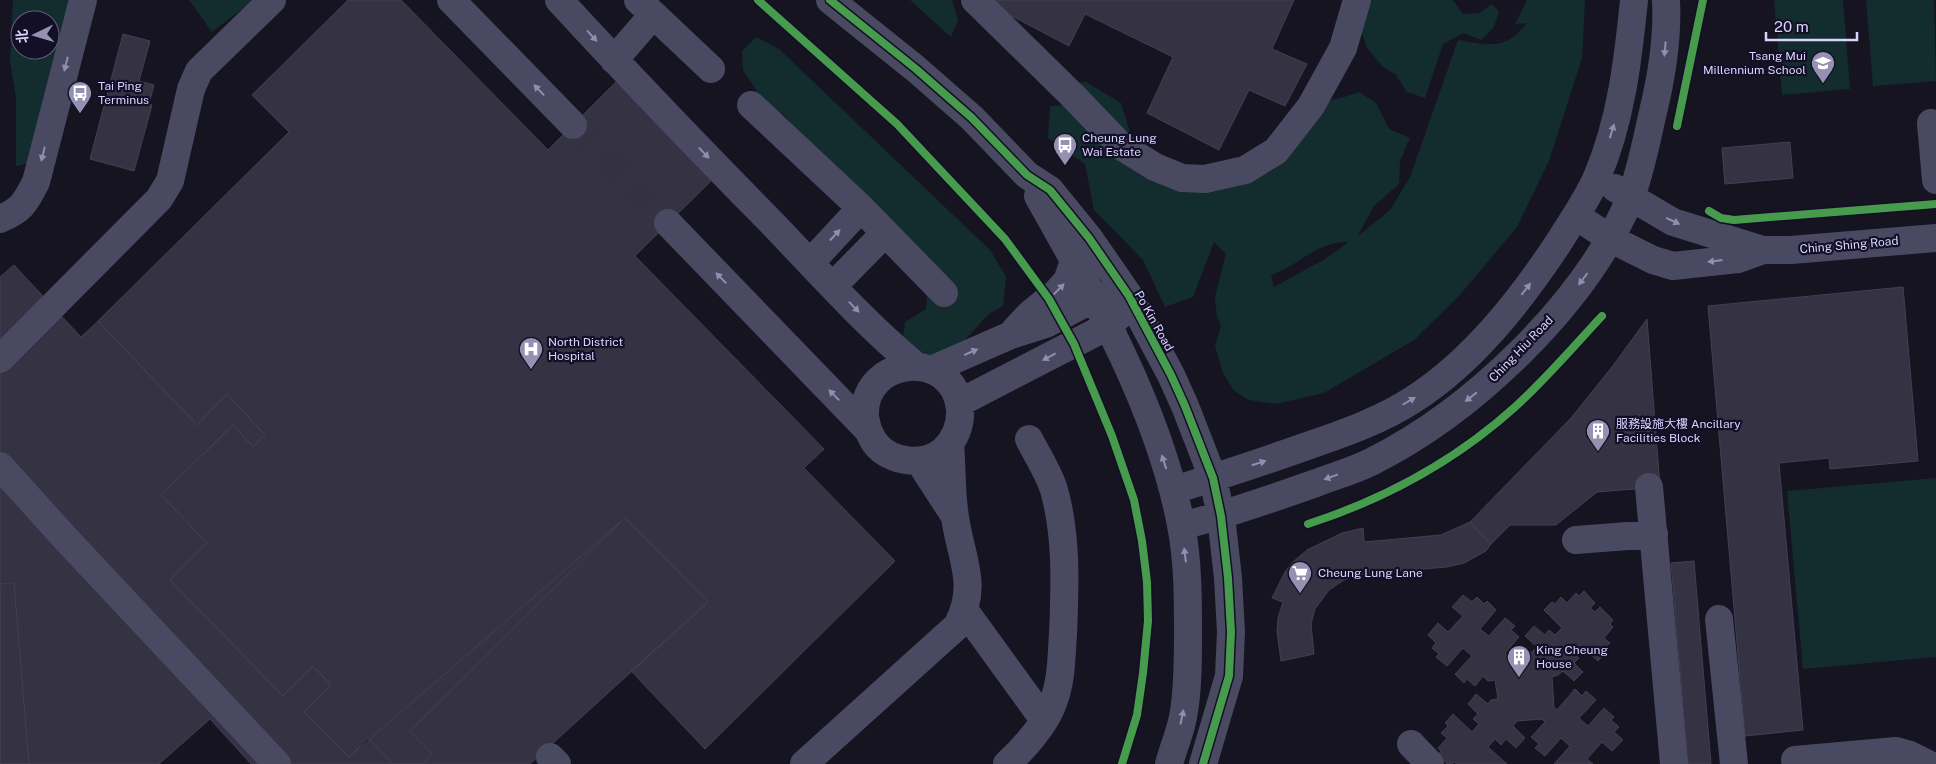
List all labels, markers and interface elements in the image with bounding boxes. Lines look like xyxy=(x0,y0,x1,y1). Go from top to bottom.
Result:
north arrow xyxy=(10,10,60,60)
scale bar xyxy=(1766,10,1857,42)
text: 20 m xyxy=(1774,18,1809,35)
text: 北 xyxy=(13,28,31,44)
one-way arrow xyxy=(586,29,598,41)
one-way arrow xyxy=(1660,41,1668,57)
place label: Tsang Mui Millennium School xyxy=(1703,49,1806,77)
school or university icon: Tsang Mui Millennium School xyxy=(1810,50,1836,84)
one-way arrow xyxy=(62,57,70,72)
place label: Tai Ping Terminus xyxy=(98,79,149,107)
bus stop icon: Tai Ping Terminus xyxy=(67,80,93,114)
one-way arrow xyxy=(533,84,545,96)
one-way arrow xyxy=(1609,123,1617,138)
place label: Cheung Lung Wai Estate xyxy=(1082,131,1157,159)
bus stop icon: Cheung Lung Wai Estate xyxy=(1052,132,1078,166)
one-way arrow xyxy=(39,147,47,162)
one-way arrow xyxy=(698,147,710,159)
one-way arrow xyxy=(1666,217,1681,225)
one-way arrow xyxy=(829,230,841,242)
street label: Ching Shing Road xyxy=(1799,234,1899,256)
one-way arrow xyxy=(1707,257,1723,265)
one-way arrow xyxy=(715,272,727,284)
one-way arrow xyxy=(1578,272,1588,286)
one-way arrow xyxy=(1521,282,1531,296)
one-way arrow xyxy=(1053,284,1065,296)
street label: Po Kin Road xyxy=(1132,288,1176,354)
one-way arrow xyxy=(848,301,860,313)
street label: Ching Hiu Road xyxy=(1486,313,1556,385)
place label: North District Hospital xyxy=(548,335,624,363)
hospital icon: North District Hospital xyxy=(518,336,544,370)
one-way arrow xyxy=(964,348,978,356)
one-way arrow xyxy=(1042,353,1057,361)
one-way arrow xyxy=(828,389,840,401)
one-way arrow xyxy=(1465,391,1478,402)
one-way arrow xyxy=(1403,397,1416,406)
place label: 服務設施大樓 Ancillary Facilities Block xyxy=(1616,417,1741,445)
building icon: 服務設施大樓 Ancillary Facilities Block xyxy=(1585,418,1611,452)
one-way arrow xyxy=(1160,455,1168,470)
one-way arrow xyxy=(1252,458,1267,466)
one-way arrow xyxy=(1323,473,1338,481)
one-way arrow xyxy=(1181,547,1189,563)
supermarket icon: Cheung Lung Lane xyxy=(1287,560,1313,594)
place label: Cheung Lung Lane xyxy=(1318,566,1423,580)
place label: King Cheung House xyxy=(1536,643,1608,671)
building icon: King Cheung House xyxy=(1506,644,1532,678)
one-way arrow xyxy=(1178,710,1186,725)

